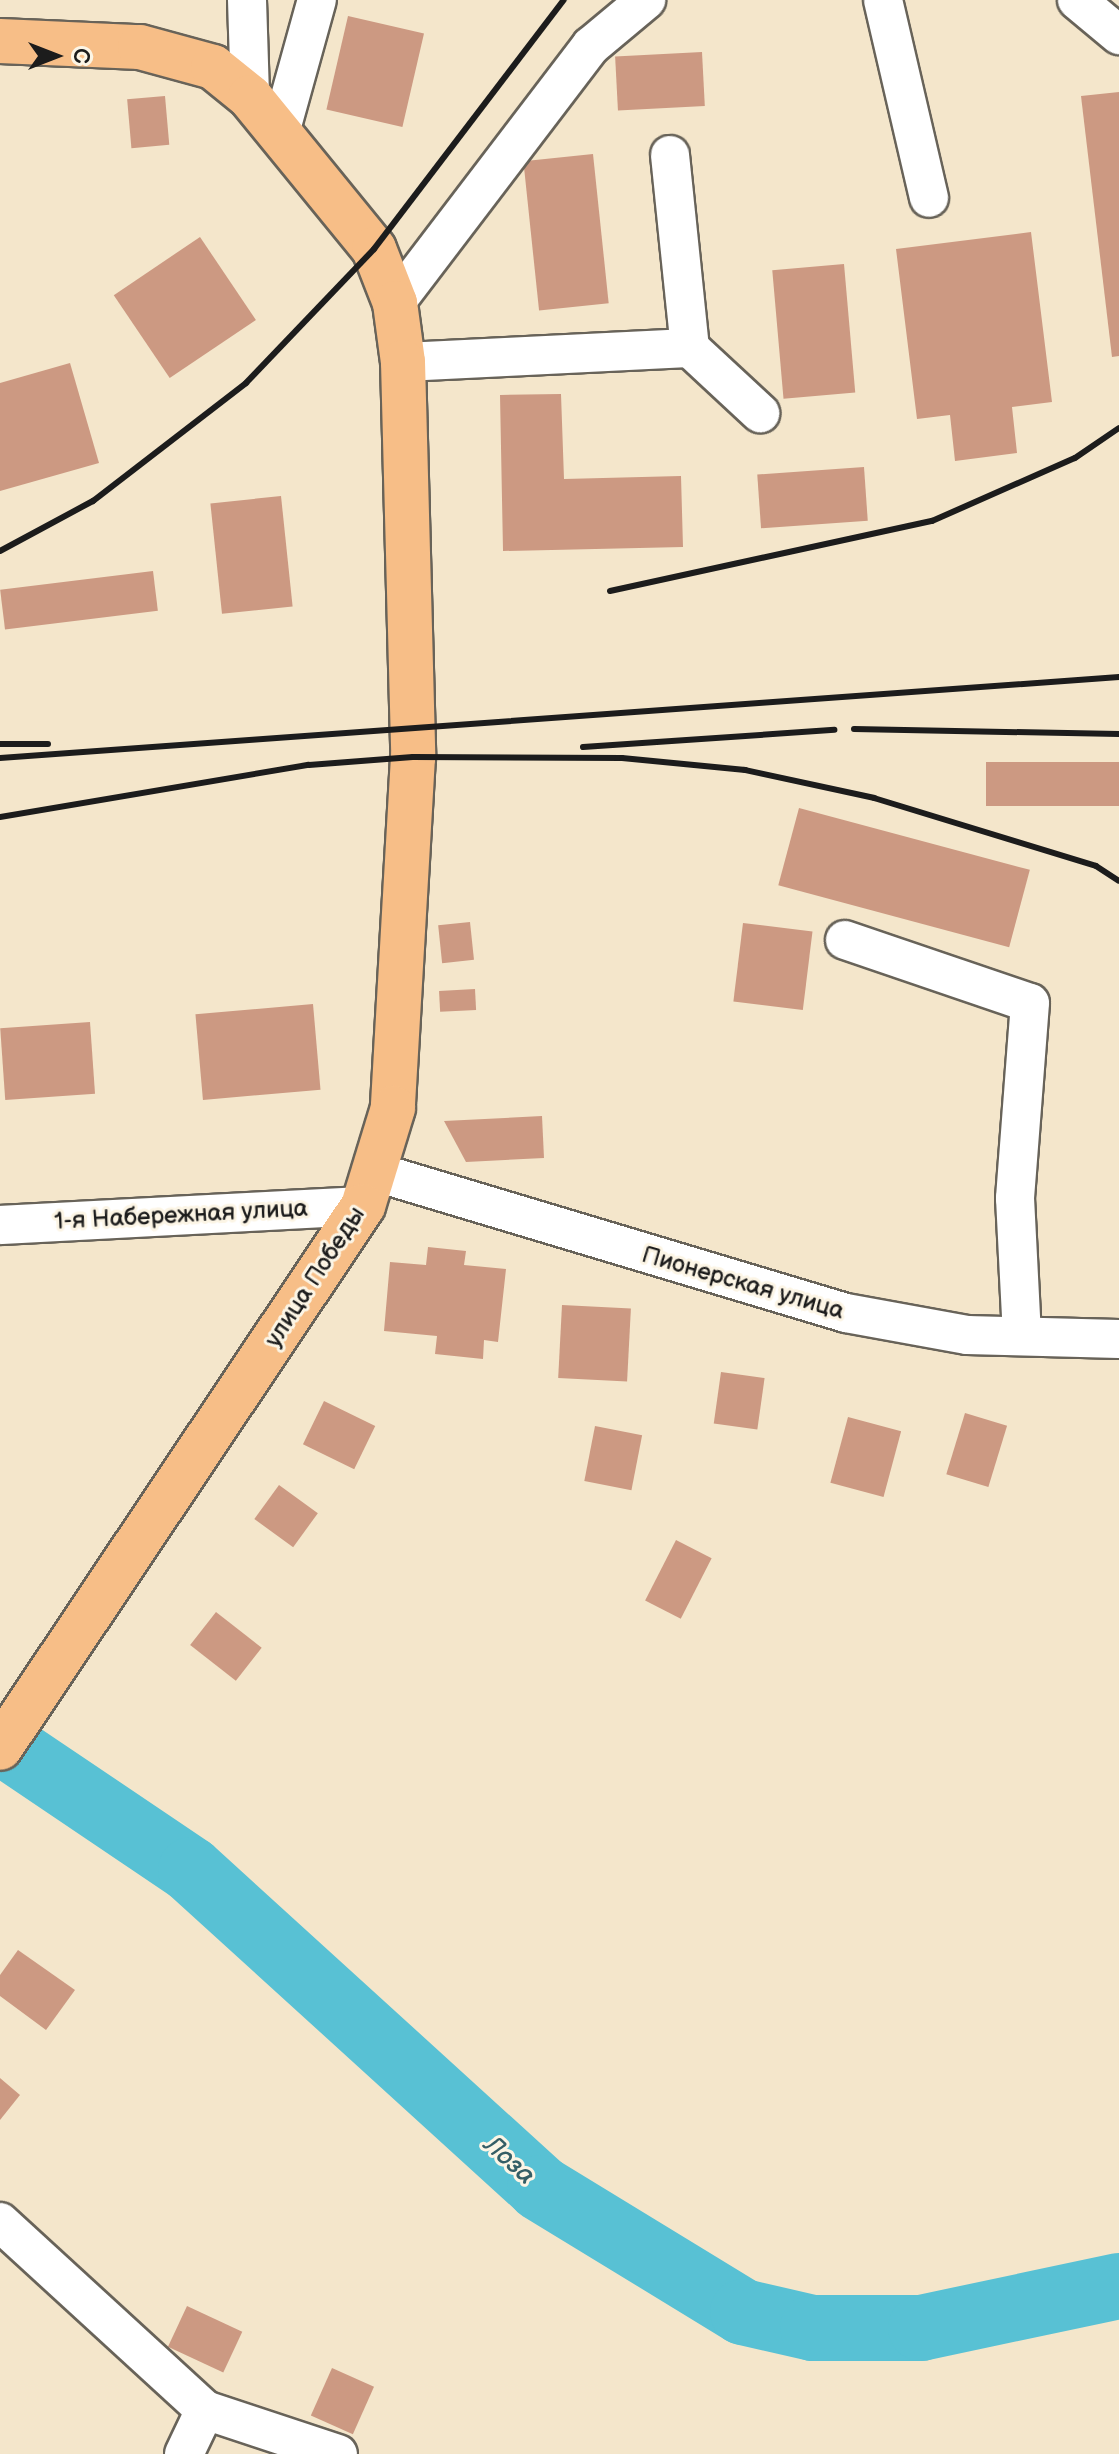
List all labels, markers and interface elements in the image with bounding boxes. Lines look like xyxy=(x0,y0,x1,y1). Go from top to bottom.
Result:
north arrow xyxy=(16,16,96,96)
text: С xyxy=(67,48,94,64)
street label: 1-я Набережная улица xyxy=(53,1194,309,1236)
street label: улица Победы xyxy=(259,1201,371,1353)
street label: Пионерская улица xyxy=(639,1240,847,1326)
water label: Лоза xyxy=(477,2130,541,2192)

